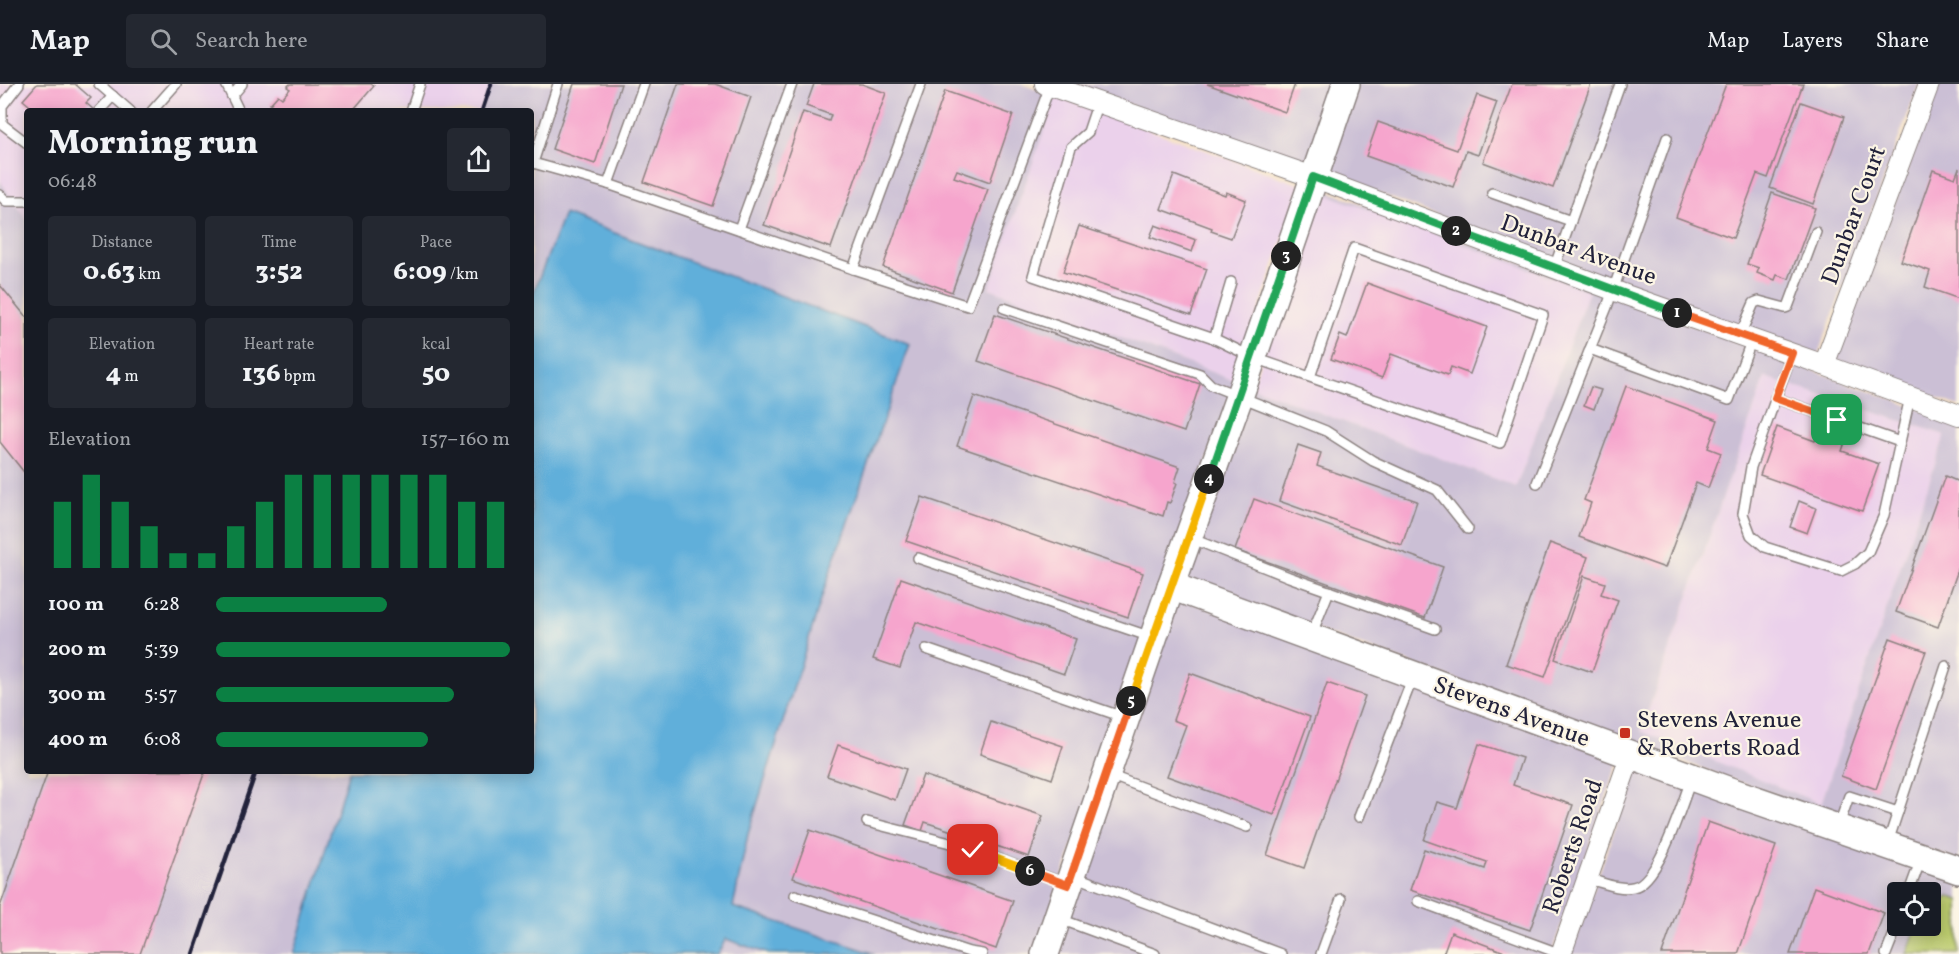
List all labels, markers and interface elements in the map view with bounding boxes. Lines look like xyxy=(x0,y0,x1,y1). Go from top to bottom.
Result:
search box xyxy=(126,14,546,68)
text: Map xyxy=(30,22,90,61)
icon: search xyxy=(147,25,180,58)
text: Search here xyxy=(195,26,308,57)
text: Map xyxy=(1707,27,1749,56)
text: Layers xyxy=(1782,27,1843,56)
text: Share xyxy=(1876,27,1929,56)
text: Morning run xyxy=(48,122,258,168)
button: share xyxy=(447,128,510,191)
street label: Dunbar Court xyxy=(1814,141,1896,290)
text: 06:48 xyxy=(48,168,97,196)
street label: Dunbar Avenue xyxy=(1496,207,1661,295)
pin: 2 xyxy=(1441,216,1471,246)
text: 2 xyxy=(1452,220,1460,242)
text: Distance xyxy=(91,232,153,254)
text: Time xyxy=(261,232,297,254)
text: Pace xyxy=(420,232,452,254)
pin: 3 xyxy=(1271,241,1301,271)
text: 3 xyxy=(1282,245,1290,267)
text: 0.63 xyxy=(83,254,135,290)
text: 3:52 xyxy=(256,254,302,290)
text: 6:09 xyxy=(393,254,447,290)
text: km xyxy=(135,264,161,286)
text: /km xyxy=(447,264,479,286)
pin: 1 xyxy=(1662,298,1692,328)
text: 1 xyxy=(1674,302,1680,324)
text: Elevation xyxy=(89,334,155,356)
text: Heart rate xyxy=(244,334,314,356)
text: kcal xyxy=(422,334,450,356)
text: 4 xyxy=(105,356,121,392)
text: 136 xyxy=(242,356,281,392)
text: 50 xyxy=(422,356,450,392)
text: m xyxy=(121,366,139,388)
text: bpm xyxy=(281,366,316,388)
pin xyxy=(1811,394,1862,445)
icon: arrive xyxy=(1820,403,1853,436)
text: Elevation xyxy=(48,426,131,454)
text: 157–160 m xyxy=(421,426,510,454)
pin: 4 xyxy=(1194,464,1224,494)
text: 4 xyxy=(1204,468,1214,490)
text: 100 m xyxy=(48,591,104,619)
text: 6:28 xyxy=(144,591,180,619)
text: 200 m xyxy=(48,636,106,664)
text: 5:39 xyxy=(144,636,179,664)
street label: Stevens Avenue xyxy=(1428,669,1594,757)
text: 300 m xyxy=(48,681,106,709)
text: 5:57 xyxy=(144,681,178,709)
pin: 5 xyxy=(1116,686,1146,716)
text: 5 xyxy=(1127,690,1135,712)
place label: Stevens Avenue & Roberts Road xyxy=(1637,704,1801,766)
text: 400 m xyxy=(48,726,108,754)
text: 6:08 xyxy=(144,726,181,754)
marker: Stevens Avenue & Roberts Road xyxy=(1618,726,1632,740)
street label: Roberts Road xyxy=(1535,775,1613,919)
pin xyxy=(947,824,998,875)
icon: check xyxy=(956,833,989,866)
pin: 6 xyxy=(1015,856,1045,886)
text: 6 xyxy=(1026,860,1034,882)
map controls xyxy=(1887,882,1941,936)
button: locate xyxy=(1887,882,1941,936)

